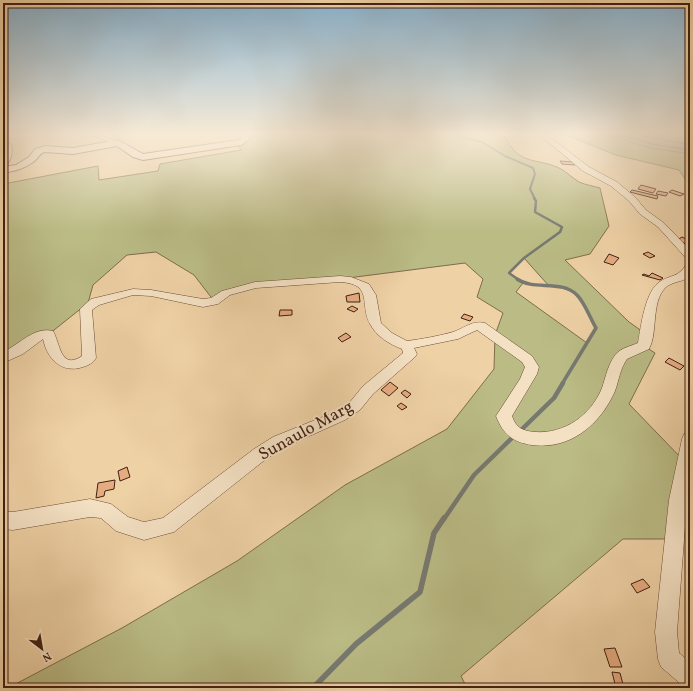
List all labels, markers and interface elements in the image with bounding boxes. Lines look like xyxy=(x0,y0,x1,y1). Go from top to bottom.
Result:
street label: Sunaulo Marg xyxy=(255,396,357,466)
north arrow xyxy=(22,629,62,669)
text: N xyxy=(39,648,54,665)

